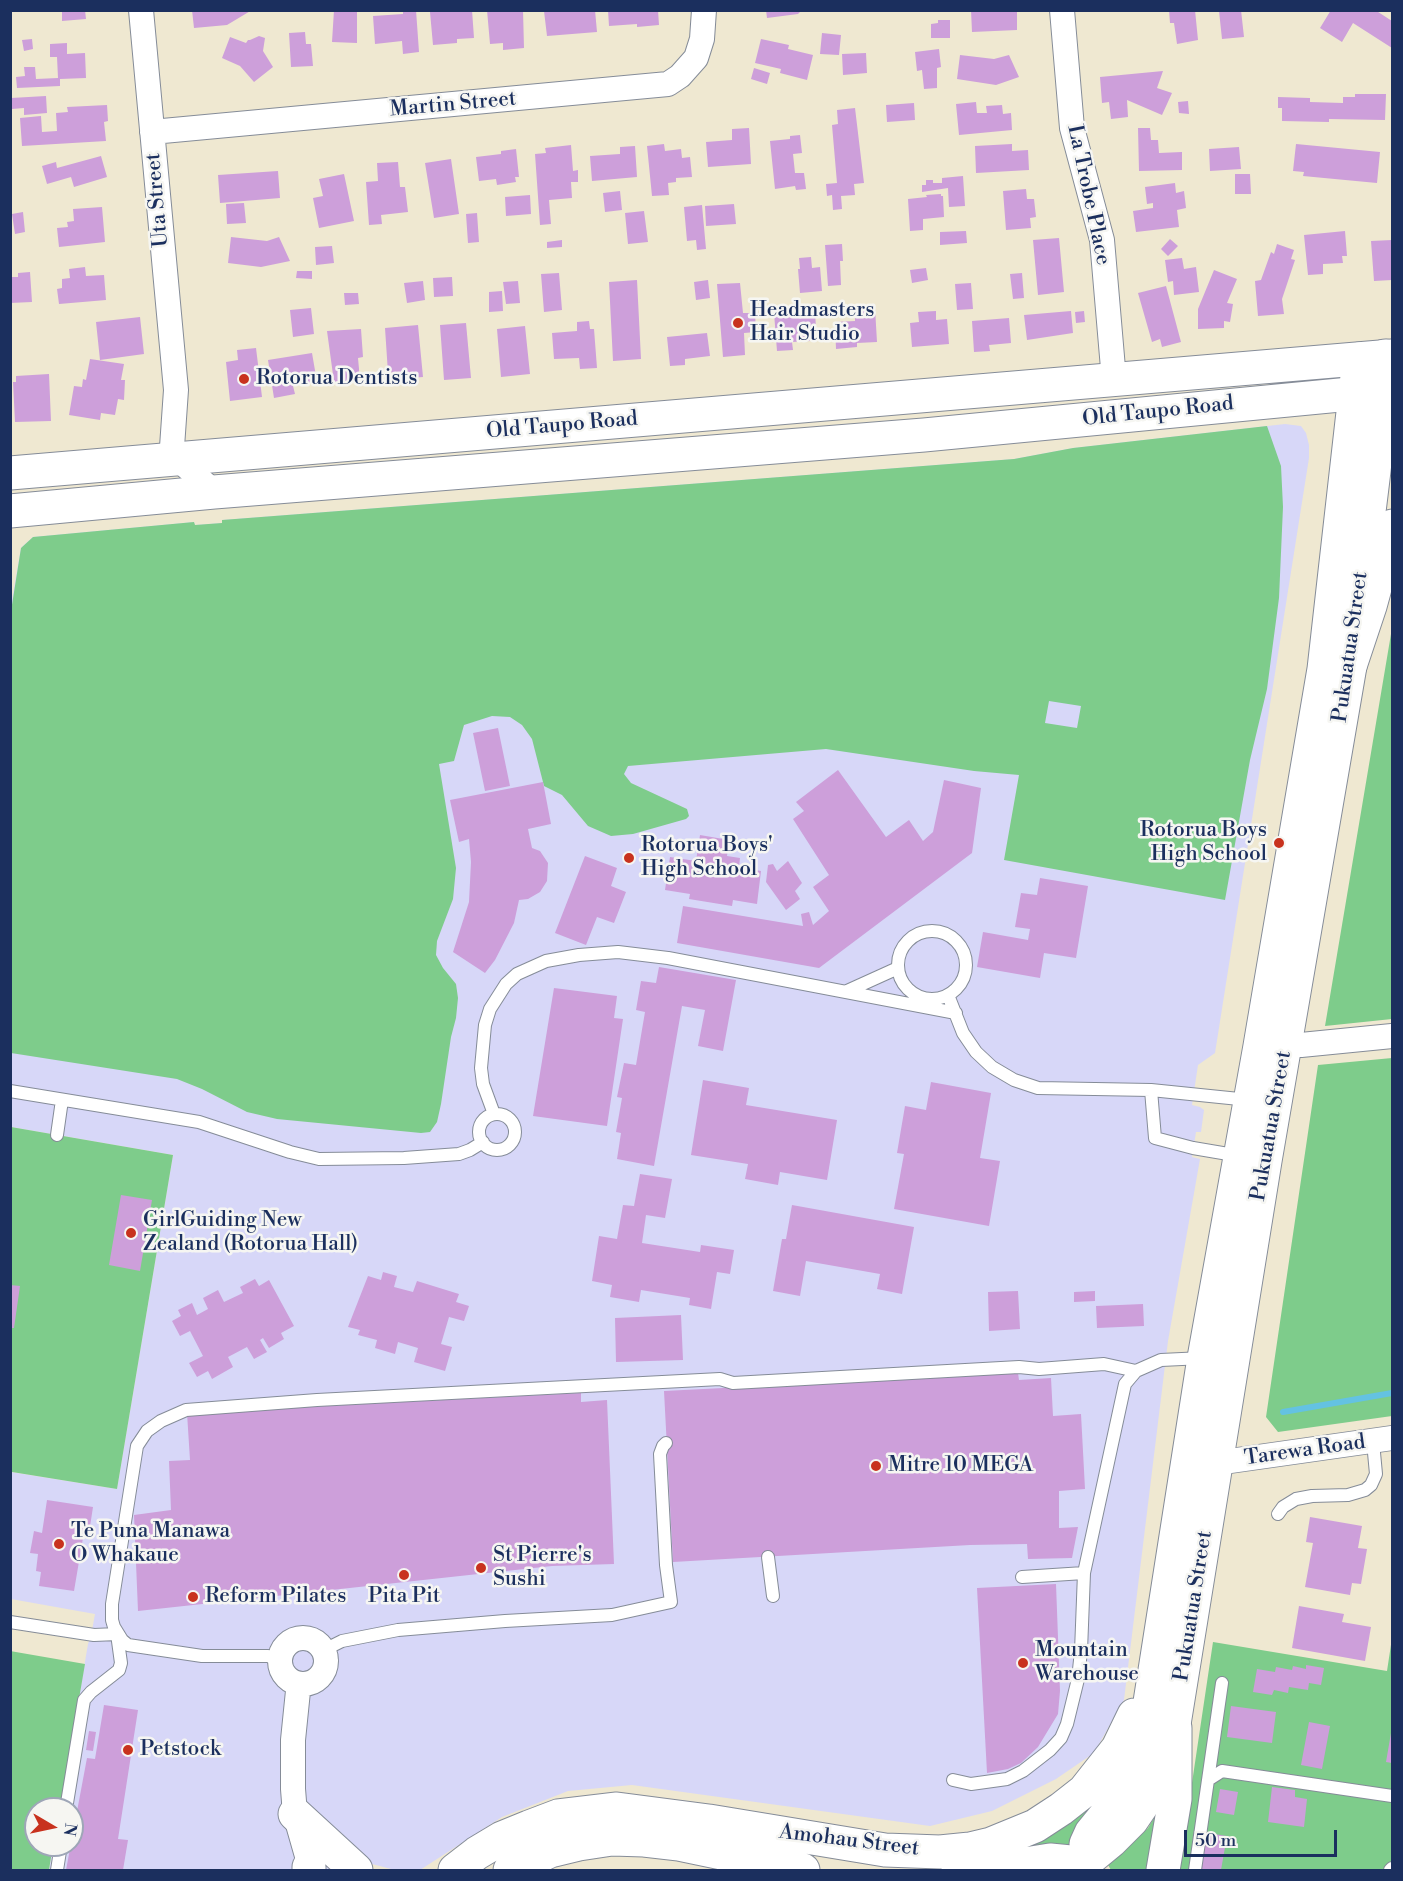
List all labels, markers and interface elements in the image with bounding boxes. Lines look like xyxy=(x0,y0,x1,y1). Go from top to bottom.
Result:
street label: Martin Street xyxy=(389,87,517,123)
street label: La Trobe Place xyxy=(1061,123,1115,267)
street label: Uta Street xyxy=(141,152,175,248)
place label: Headmasters Hair Studio xyxy=(750,298,875,348)
marker: Headmasters Hair Studio xyxy=(731,316,745,330)
place label: Rotorua Dentists xyxy=(256,366,417,392)
marker: Rotorua Dentists xyxy=(237,372,251,386)
street label: Old Taupo Road xyxy=(1081,392,1235,432)
street label: Old Taupo Road xyxy=(485,407,639,445)
street label: Pukuatua Street xyxy=(1328,570,1374,724)
place label: Rotorua Boys High School xyxy=(1140,818,1267,868)
place label: Rotorua Boys' High School xyxy=(641,833,773,883)
marker: Rotorua Boys High School xyxy=(1272,836,1286,850)
marker: Rotorua Boys' High School xyxy=(622,851,636,865)
street label: Pukuatua Street xyxy=(1246,1049,1298,1203)
place label: GirlGuiding New Zealand (Rotorua Hall) xyxy=(143,1208,358,1258)
marker: GirlGuiding New Zealand (Rotorua Hall) xyxy=(124,1226,138,1240)
street label: Tarewa Road xyxy=(1243,1430,1367,1472)
place label: Mitre 10 MEGA xyxy=(888,1453,1033,1479)
marker: Mitre 10 MEGA xyxy=(869,1459,883,1473)
place label: Te Puna Manawa O Whakaue xyxy=(71,1519,230,1569)
street label: Pukuatua Street xyxy=(1170,1529,1218,1683)
marker: Te Puna Manawa O Whakaue xyxy=(52,1537,66,1551)
place label: St Pierre's Sushi xyxy=(493,1543,592,1593)
marker: St Pierre's Sushi xyxy=(474,1561,488,1575)
marker: Pita Pit xyxy=(397,1568,411,1582)
place label: Reform Pilates xyxy=(205,1584,346,1610)
place label: Pita Pit xyxy=(368,1584,440,1610)
marker: Reform Pilates xyxy=(186,1590,200,1604)
place label: Mountain Warehouse xyxy=(1035,1638,1139,1688)
marker: Mountain Warehouse xyxy=(1016,1656,1030,1670)
place label: Petstock xyxy=(140,1737,221,1763)
marker: Petstock xyxy=(121,1743,135,1757)
north arrow xyxy=(24,1797,84,1857)
scale bar xyxy=(1187,1818,1340,1856)
street label: Amohau Street xyxy=(777,1820,921,1862)
text: N xyxy=(59,1822,81,1837)
text: 50 m xyxy=(1195,1829,1236,1852)

